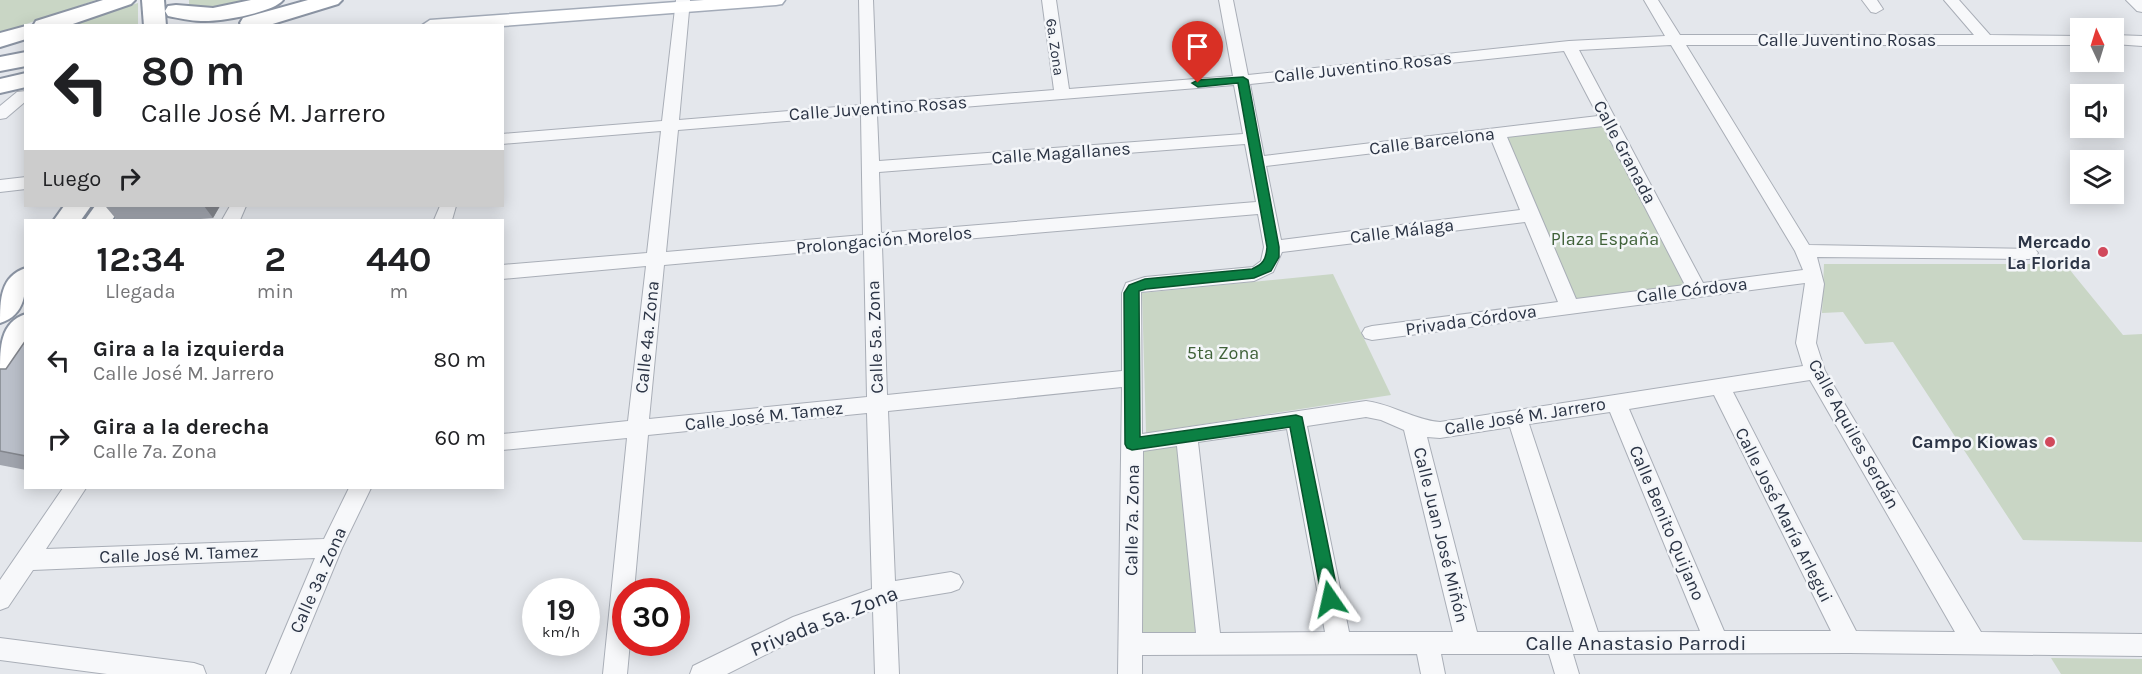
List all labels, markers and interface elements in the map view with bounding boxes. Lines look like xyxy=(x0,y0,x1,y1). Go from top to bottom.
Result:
street label: 6a. Zona xyxy=(1042,17,1068,77)
north arrow xyxy=(2070,18,2124,72)
map controls xyxy=(2070,18,2124,204)
pin xyxy=(1172,21,1223,83)
street label: Calle Juventino Rosas xyxy=(1758,29,1936,51)
icon: arrive xyxy=(1181,30,1214,63)
text: 80 m xyxy=(141,46,245,96)
street label: Calle Juventino Rosas xyxy=(1273,47,1453,87)
icon: left xyxy=(42,48,120,126)
button: sound xyxy=(2070,84,2124,138)
street label: Calle Juventino Rosas xyxy=(788,91,968,125)
text: Calle José M. Jarrero xyxy=(141,97,386,129)
street label: Calle Granada xyxy=(1589,97,1661,207)
street label: Calle Barcelona xyxy=(1368,122,1496,160)
street label: Calle Magallanes xyxy=(991,137,1131,169)
button: layers xyxy=(2070,150,2124,204)
icon: right xyxy=(113,162,146,195)
text: Luego xyxy=(42,166,101,192)
street label: Calle Málaga xyxy=(1349,214,1455,248)
street label: Prolongación Morelos xyxy=(795,221,973,259)
park label: Plaza España xyxy=(1551,228,1659,250)
place label: Mercado La Florida xyxy=(2007,231,2091,274)
text: 12:34 xyxy=(96,238,185,280)
text: 2 xyxy=(264,238,286,280)
text: 440 xyxy=(366,238,432,280)
marker: Mercado La Florida xyxy=(2096,245,2110,259)
street label: Calle Córdova xyxy=(1635,272,1749,308)
text: Llegada xyxy=(105,280,176,303)
text: min xyxy=(257,280,294,303)
text: m xyxy=(389,280,408,303)
street label: Calle 4a. Zona xyxy=(630,280,664,394)
street label: Calle 5a. Zona xyxy=(862,280,888,394)
street label: Privada Córdova xyxy=(1404,300,1538,340)
text: Gira a la izquierda xyxy=(93,336,285,362)
park label: 5ta Zona xyxy=(1187,342,1259,364)
icon: left xyxy=(42,344,75,377)
text: 80 m xyxy=(434,347,486,373)
street label: Calle Aquiles Serdán xyxy=(1804,355,1904,513)
text: Calle José M. Jarrero xyxy=(93,362,274,385)
street label: Calle José M. Jarrero xyxy=(1443,392,1607,440)
street label: Calle José M. Tamez xyxy=(684,397,844,435)
text: Gira a la derecha xyxy=(93,414,269,440)
icon: right xyxy=(42,422,75,455)
street label: Calle José María Arlegui xyxy=(1730,424,1838,606)
text: 60 m xyxy=(435,425,486,451)
place label: Campo Kiowas xyxy=(1912,431,2038,453)
marker: Campo Kiowas xyxy=(2043,435,2057,449)
text: Calle 7a. Zona xyxy=(93,440,217,463)
street label: Calle Benito Quijano xyxy=(1624,442,1710,604)
street label: Calle Juan José Miñón xyxy=(1409,445,1473,625)
street label: Calle 7a. Zona xyxy=(1120,464,1144,576)
street label: Calle 3a. Zona xyxy=(285,524,351,636)
street label: Calle José M. Tamez xyxy=(99,540,259,568)
position arrow xyxy=(1298,567,1362,631)
speed limit sign: 30 xyxy=(612,578,690,656)
street label: Privada 5a. Zona xyxy=(747,580,901,662)
text: 19 xyxy=(546,592,575,628)
text: km/h xyxy=(542,623,580,641)
street label: Calle Anastasio Parrodi xyxy=(1525,631,1747,655)

